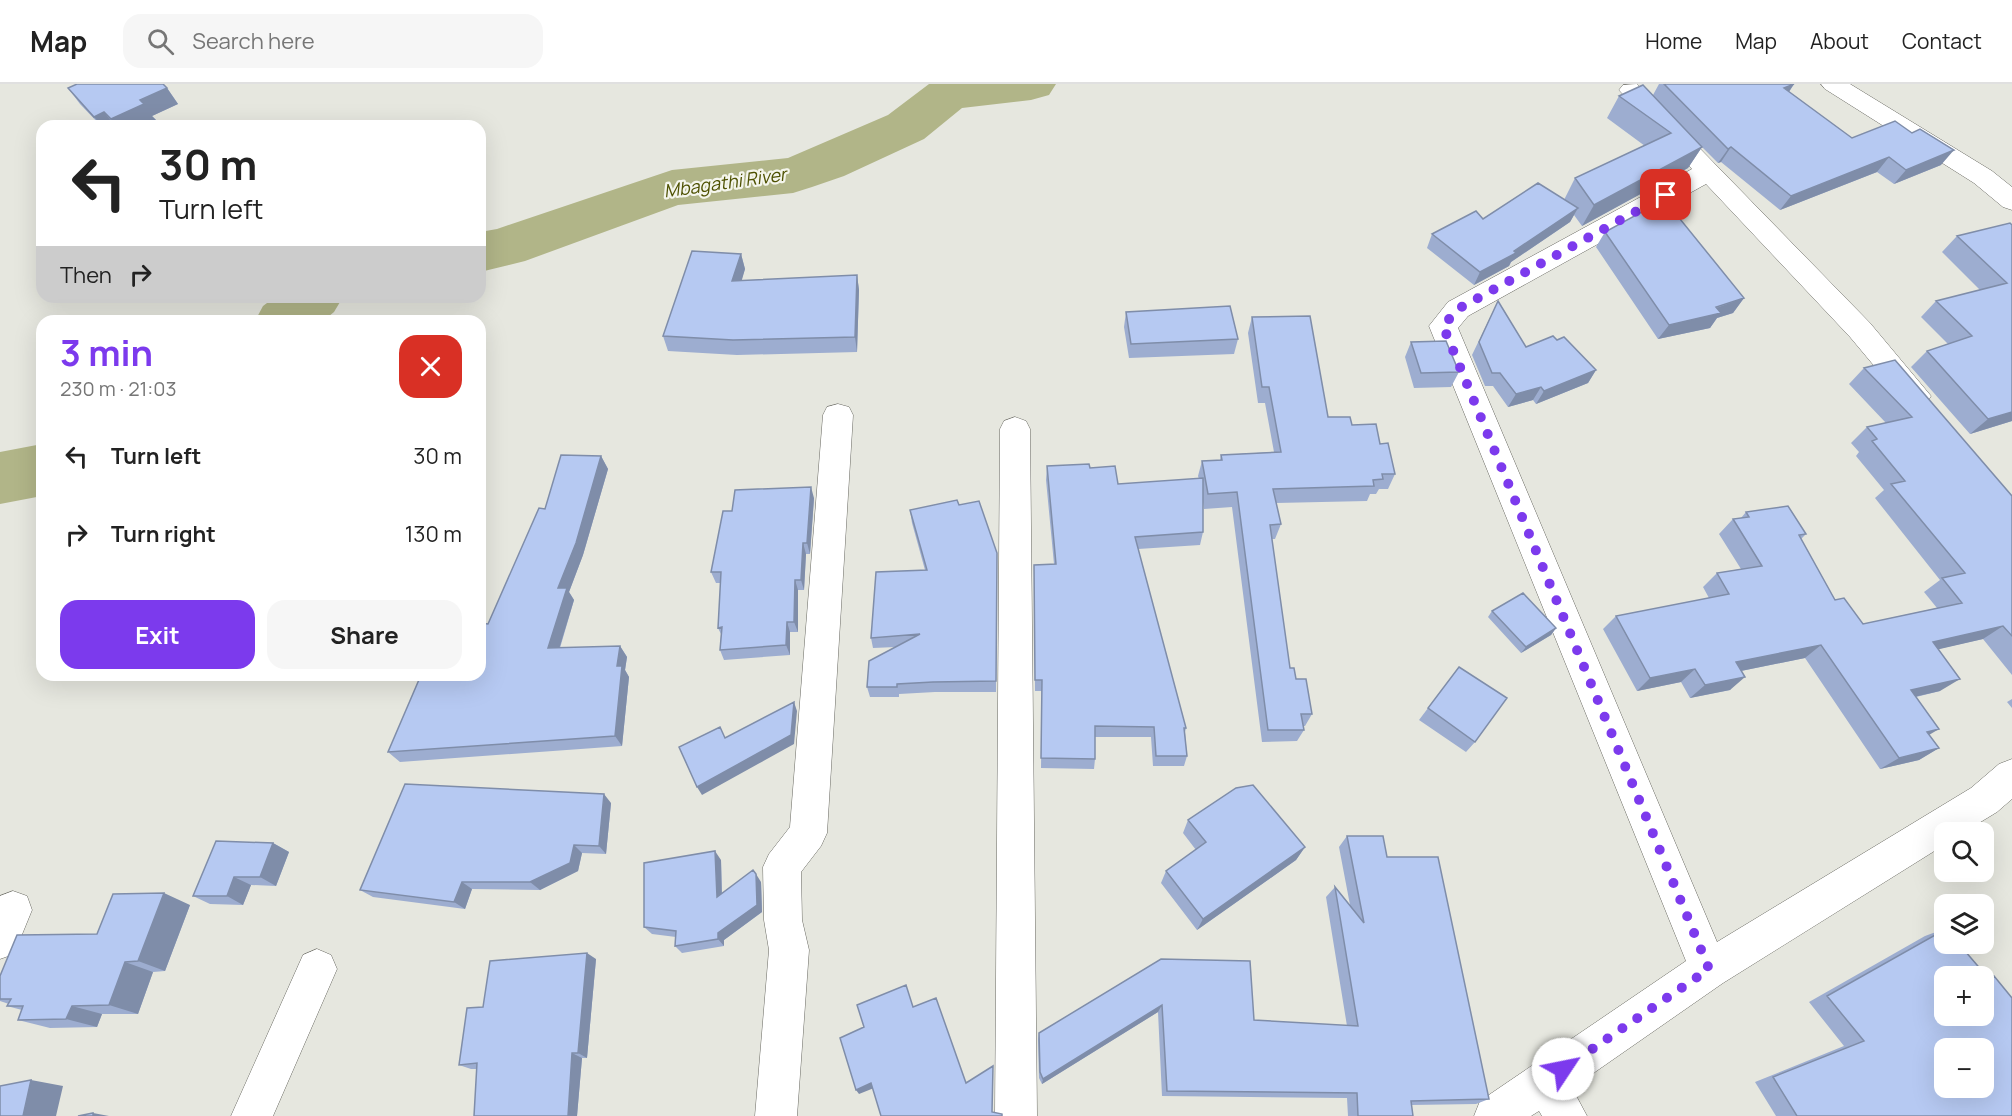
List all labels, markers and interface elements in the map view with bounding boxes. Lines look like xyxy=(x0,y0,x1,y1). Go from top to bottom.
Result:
search box xyxy=(123,14,543,68)
text: Map xyxy=(30,22,87,60)
icon: search xyxy=(144,25,177,58)
text: Search here xyxy=(192,26,315,56)
text: Home xyxy=(1645,27,1702,55)
text: Map xyxy=(1735,27,1777,55)
text: About xyxy=(1810,27,1869,55)
text: Contact xyxy=(1902,27,1982,55)
text: 30 m xyxy=(159,135,257,193)
icon: left xyxy=(60,144,138,222)
water label: Mbagathi River xyxy=(662,161,790,202)
pin xyxy=(1640,169,1691,220)
icon: arrive xyxy=(1649,178,1682,211)
text: Turn left xyxy=(159,190,263,227)
icon: right xyxy=(124,258,157,291)
text: Then xyxy=(60,260,112,290)
text: 3 min xyxy=(60,328,153,377)
button: close xyxy=(399,335,462,398)
text: 230 m · 21:03 xyxy=(60,375,177,402)
icon: left xyxy=(60,440,93,473)
text: Turn left xyxy=(111,441,201,471)
text: 30 m xyxy=(413,441,462,471)
icon: right xyxy=(60,518,93,551)
text: Turn right xyxy=(111,519,216,549)
text: 130 m xyxy=(405,519,462,549)
button: Exit xyxy=(60,600,255,669)
button: Share xyxy=(267,600,462,669)
map controls xyxy=(1934,822,1994,1098)
button: search xyxy=(1934,822,1994,882)
button: layers xyxy=(1934,894,1994,954)
button: + xyxy=(1934,966,1994,1026)
position arrow xyxy=(1531,1037,1595,1101)
button: − xyxy=(1934,1038,1994,1098)

